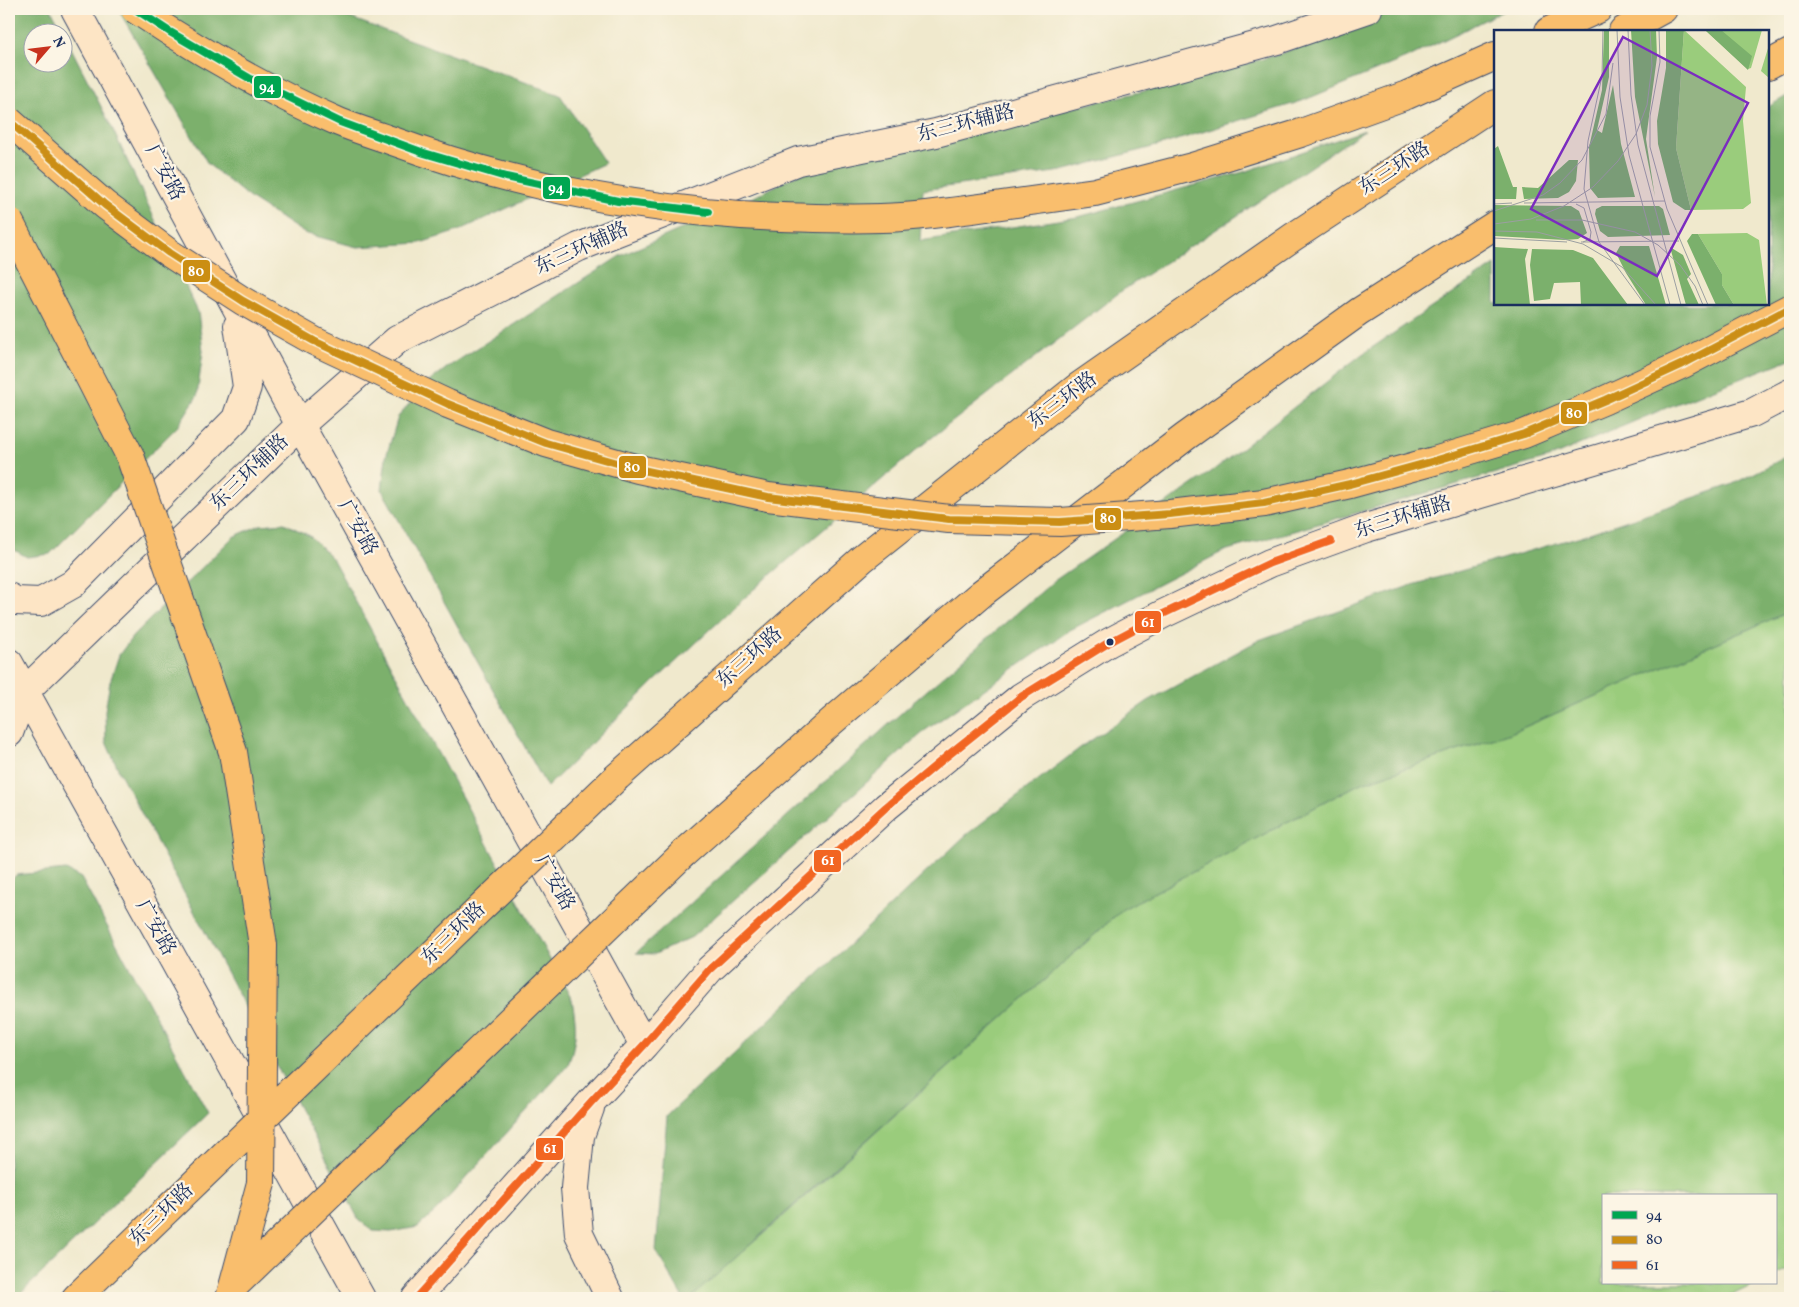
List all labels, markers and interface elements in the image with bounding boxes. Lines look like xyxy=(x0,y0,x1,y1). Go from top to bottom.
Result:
north arrow xyxy=(22,22,72,72)
inset map xyxy=(1494,30,1769,305)
text: N xyxy=(47,34,69,52)
line badge: 94 xyxy=(253,75,282,99)
text: 94 xyxy=(259,79,275,98)
street label: 东三环辅路 xyxy=(914,98,1018,150)
street label: 东三环路 xyxy=(1354,135,1436,203)
street label: 广安路 xyxy=(138,140,190,206)
line badge: 94 xyxy=(542,176,571,200)
text: 94 xyxy=(548,180,564,199)
street label: 东三环辅路 xyxy=(531,216,633,282)
line badge: 80 xyxy=(182,259,211,283)
text: 80 xyxy=(188,263,204,282)
street label: 东三环路 xyxy=(1023,366,1103,436)
line badge: 80 xyxy=(1560,401,1588,425)
text: 80 xyxy=(1566,405,1582,424)
street label: 东三环辅路 xyxy=(204,428,296,518)
line badge: 80 xyxy=(618,455,647,479)
text: 80 xyxy=(624,459,640,478)
street label: 东三环辅路 xyxy=(1351,490,1455,546)
street label: 广安路 xyxy=(330,495,384,561)
line badge: 80 xyxy=(1094,507,1122,531)
text: 80 xyxy=(1100,510,1116,529)
line badge: 61 xyxy=(1134,610,1162,634)
text: 61 xyxy=(1141,614,1155,633)
street label: 东三环路 xyxy=(711,621,789,695)
unlabelled marker xyxy=(1105,637,1115,647)
line badge: 61 xyxy=(813,849,842,873)
street label: 广安路 xyxy=(527,850,581,916)
text: 61 xyxy=(821,852,835,871)
street label: 广安路 xyxy=(128,895,182,961)
street label: 东三环路 xyxy=(416,896,492,972)
line badge: 61 xyxy=(535,1137,564,1161)
text: 61 xyxy=(543,1140,557,1159)
street label: 东三环路 xyxy=(124,1177,200,1253)
legend xyxy=(1602,1194,1776,1284)
text: 94 xyxy=(1646,1206,1662,1227)
text: 80 xyxy=(1646,1230,1663,1251)
text: 61 xyxy=(1646,1256,1659,1277)

